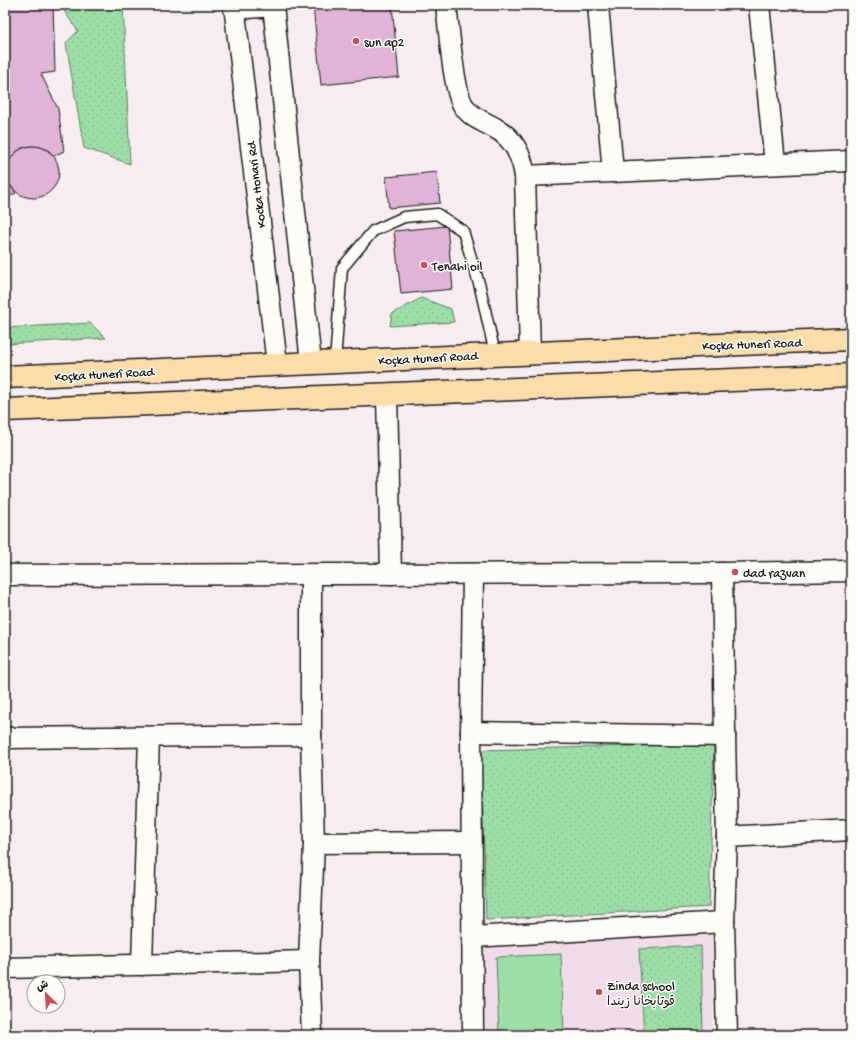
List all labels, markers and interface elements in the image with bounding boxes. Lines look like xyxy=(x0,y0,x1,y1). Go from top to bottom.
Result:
marker: sun ap2 xyxy=(351,36,361,46)
place label: sun ap2 xyxy=(364,36,405,51)
street label: Kocka Honari Rd xyxy=(245,139,270,229)
marker: Tenahi oil xyxy=(419,260,429,270)
place label: Tenahi oil xyxy=(431,260,483,275)
street label: Koçka Hunerî Road xyxy=(702,336,804,355)
street label: Koçka Hunerî Road xyxy=(378,349,480,370)
street label: Koçka Hunerî Road xyxy=(54,365,156,386)
marker: dad razvan xyxy=(730,567,740,577)
place label: dad razvan xyxy=(743,567,806,582)
north arrow xyxy=(26,974,66,1014)
text: ش xyxy=(35,979,51,995)
place label: Zinda school قوتابخانا زیندا xyxy=(607,980,675,1010)
marker: Zinda school قوتابخانا زیندا xyxy=(594,987,604,997)

